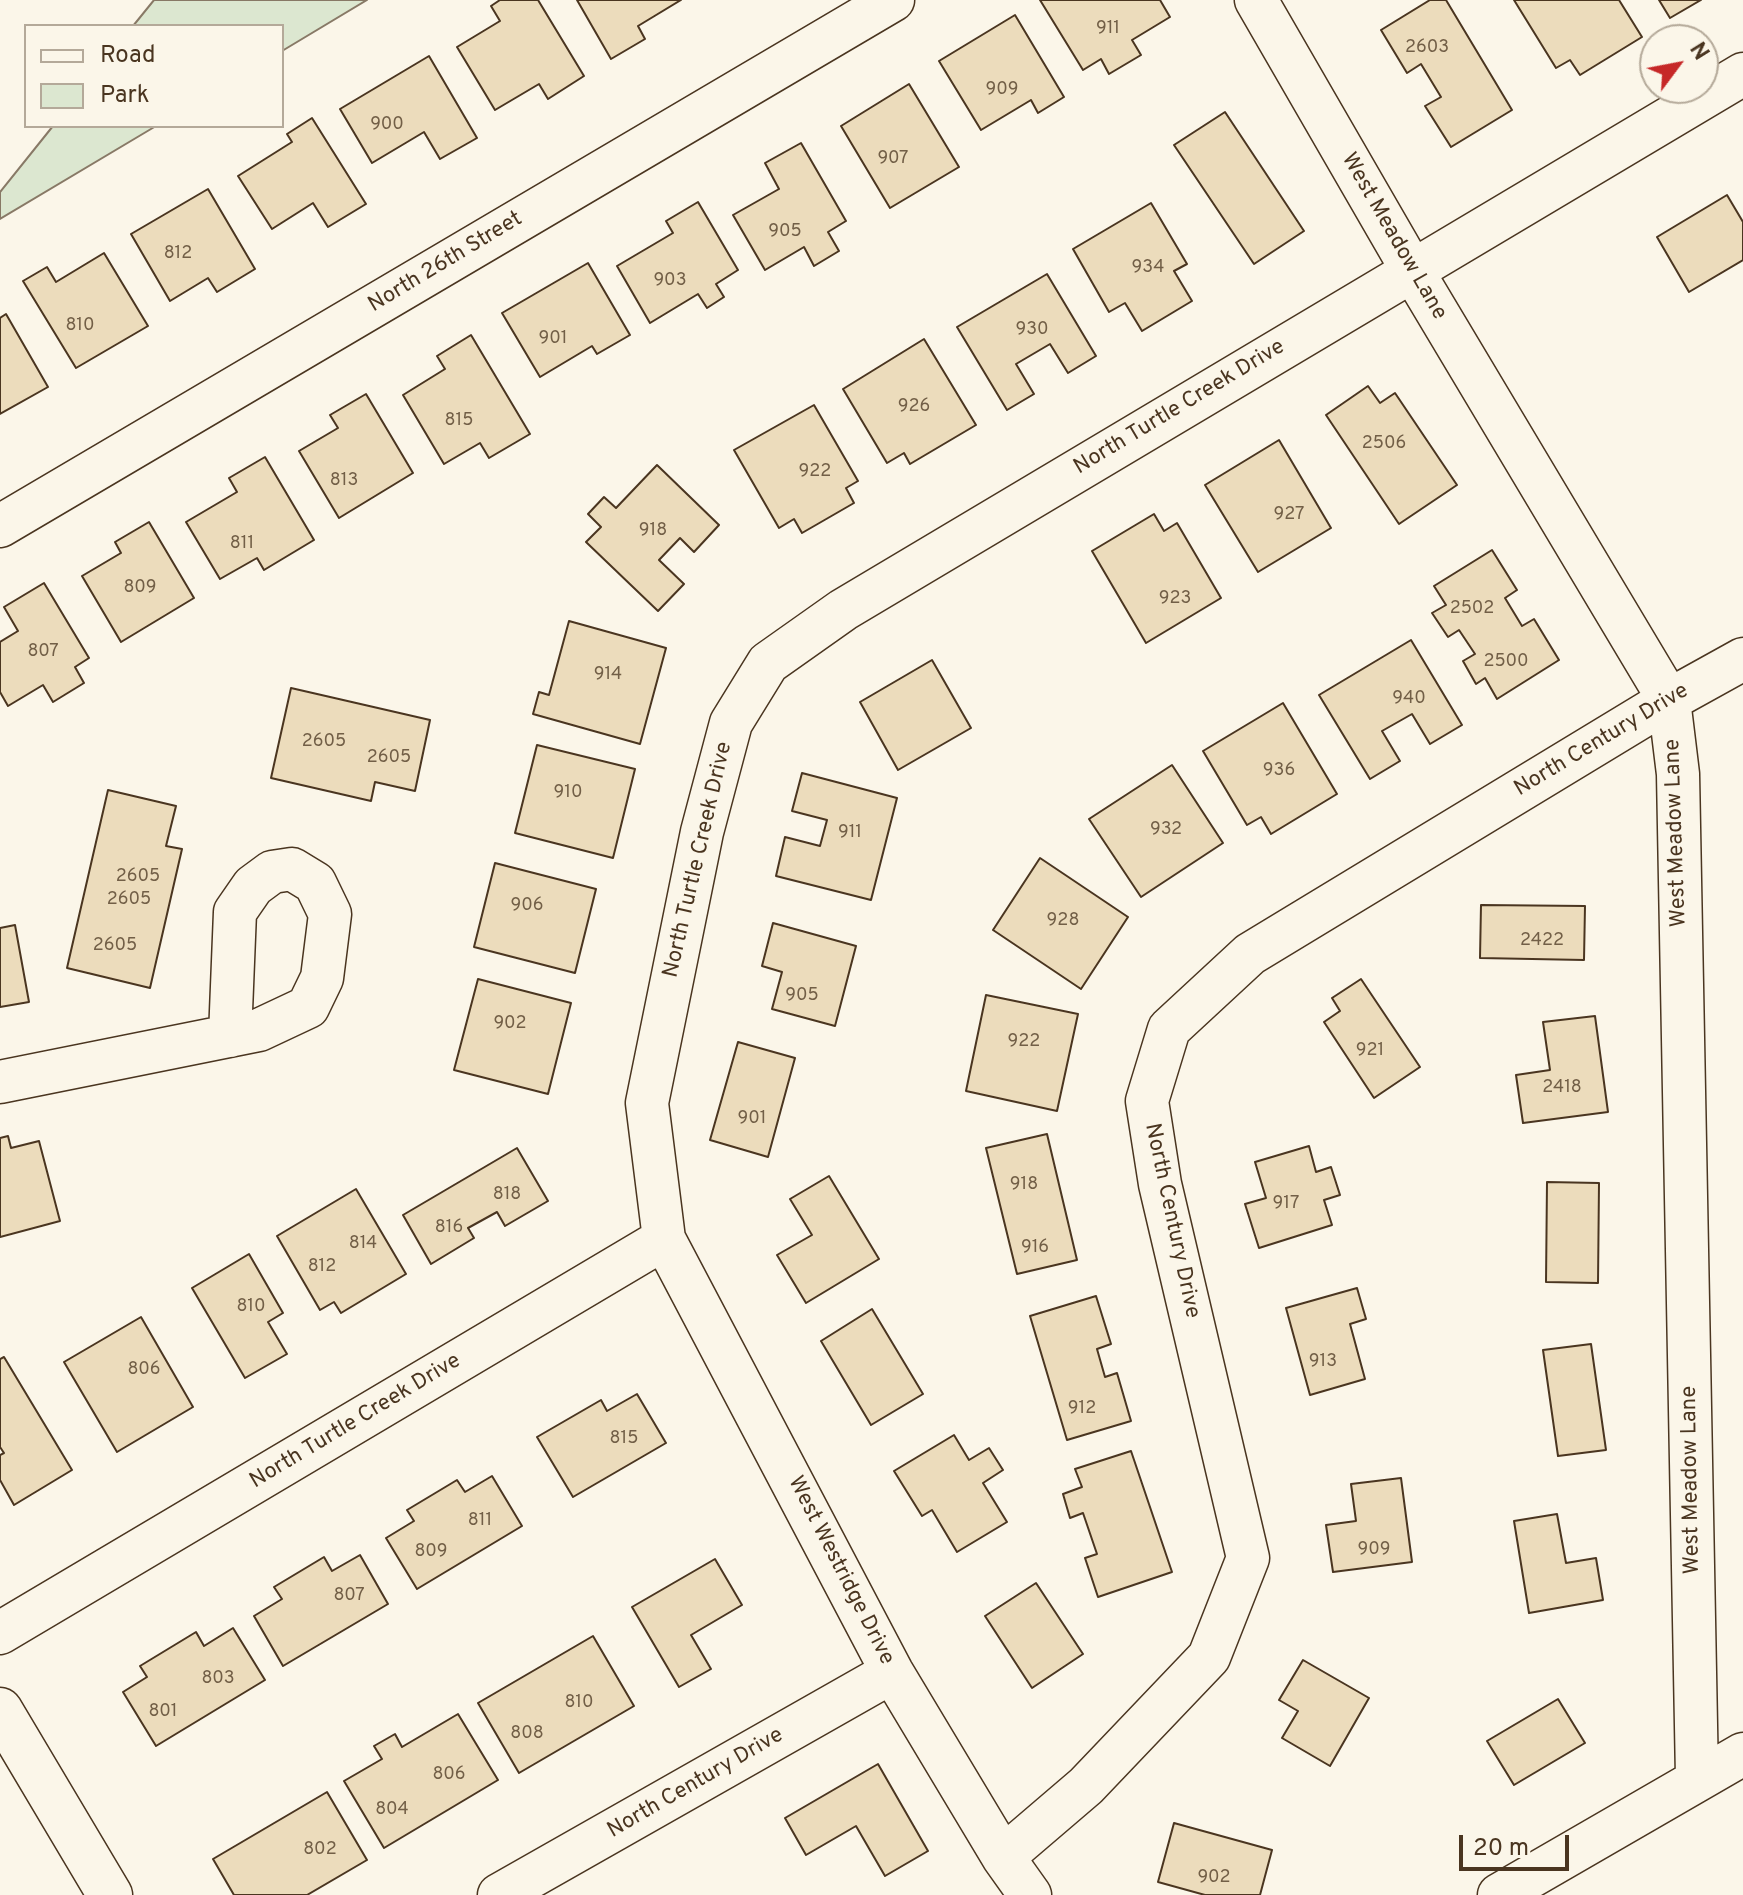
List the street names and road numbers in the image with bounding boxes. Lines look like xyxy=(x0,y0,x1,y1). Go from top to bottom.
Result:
street label: West Meadow Lane xyxy=(1334,149,1452,325)
street label: North 26th Street xyxy=(364,207,528,319)
street label: North Turtle Creek Drive xyxy=(1070,335,1290,481)
street label: North Century Drive xyxy=(1510,679,1694,803)
street label: West Meadow Lane xyxy=(1661,738,1693,928)
street label: North Turtle Creek Drive xyxy=(659,739,739,981)
street label: North Century Drive xyxy=(1137,1121,1205,1321)
street label: North Turtle Creek Drive xyxy=(246,1349,466,1495)
street label: West Meadow Lane xyxy=(1677,1385,1707,1575)
street label: West Westridge Drive xyxy=(781,1472,899,1670)
street label: North Century Drive xyxy=(603,1723,789,1845)

